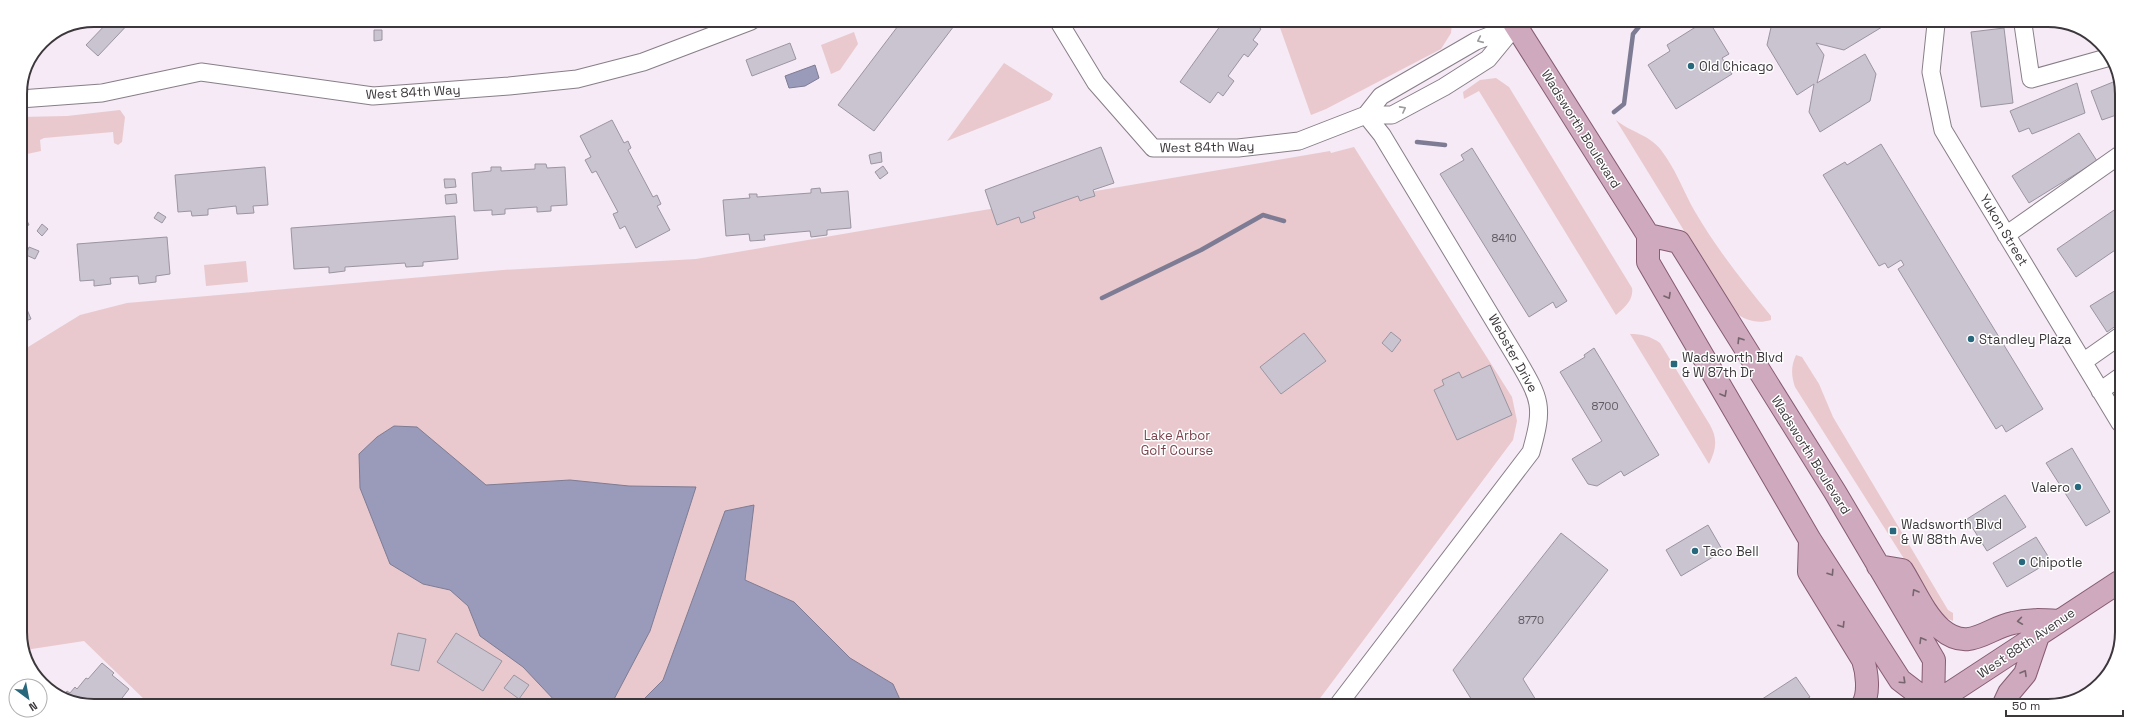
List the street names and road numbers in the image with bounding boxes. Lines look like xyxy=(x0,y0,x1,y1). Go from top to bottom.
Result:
street label: Wadsworth Boulevard xyxy=(1538,67,1624,191)
street label: West 84th Way xyxy=(365,81,461,103)
street label: West 84th Way xyxy=(1159,138,1255,156)
street label: Yukon Street xyxy=(1976,191,2032,269)
street label: Webster Drive xyxy=(1485,311,1541,395)
street label: Wadsworth Boulevard xyxy=(1768,393,1854,517)
street label: West 88th Avenue xyxy=(1974,604,2078,682)

